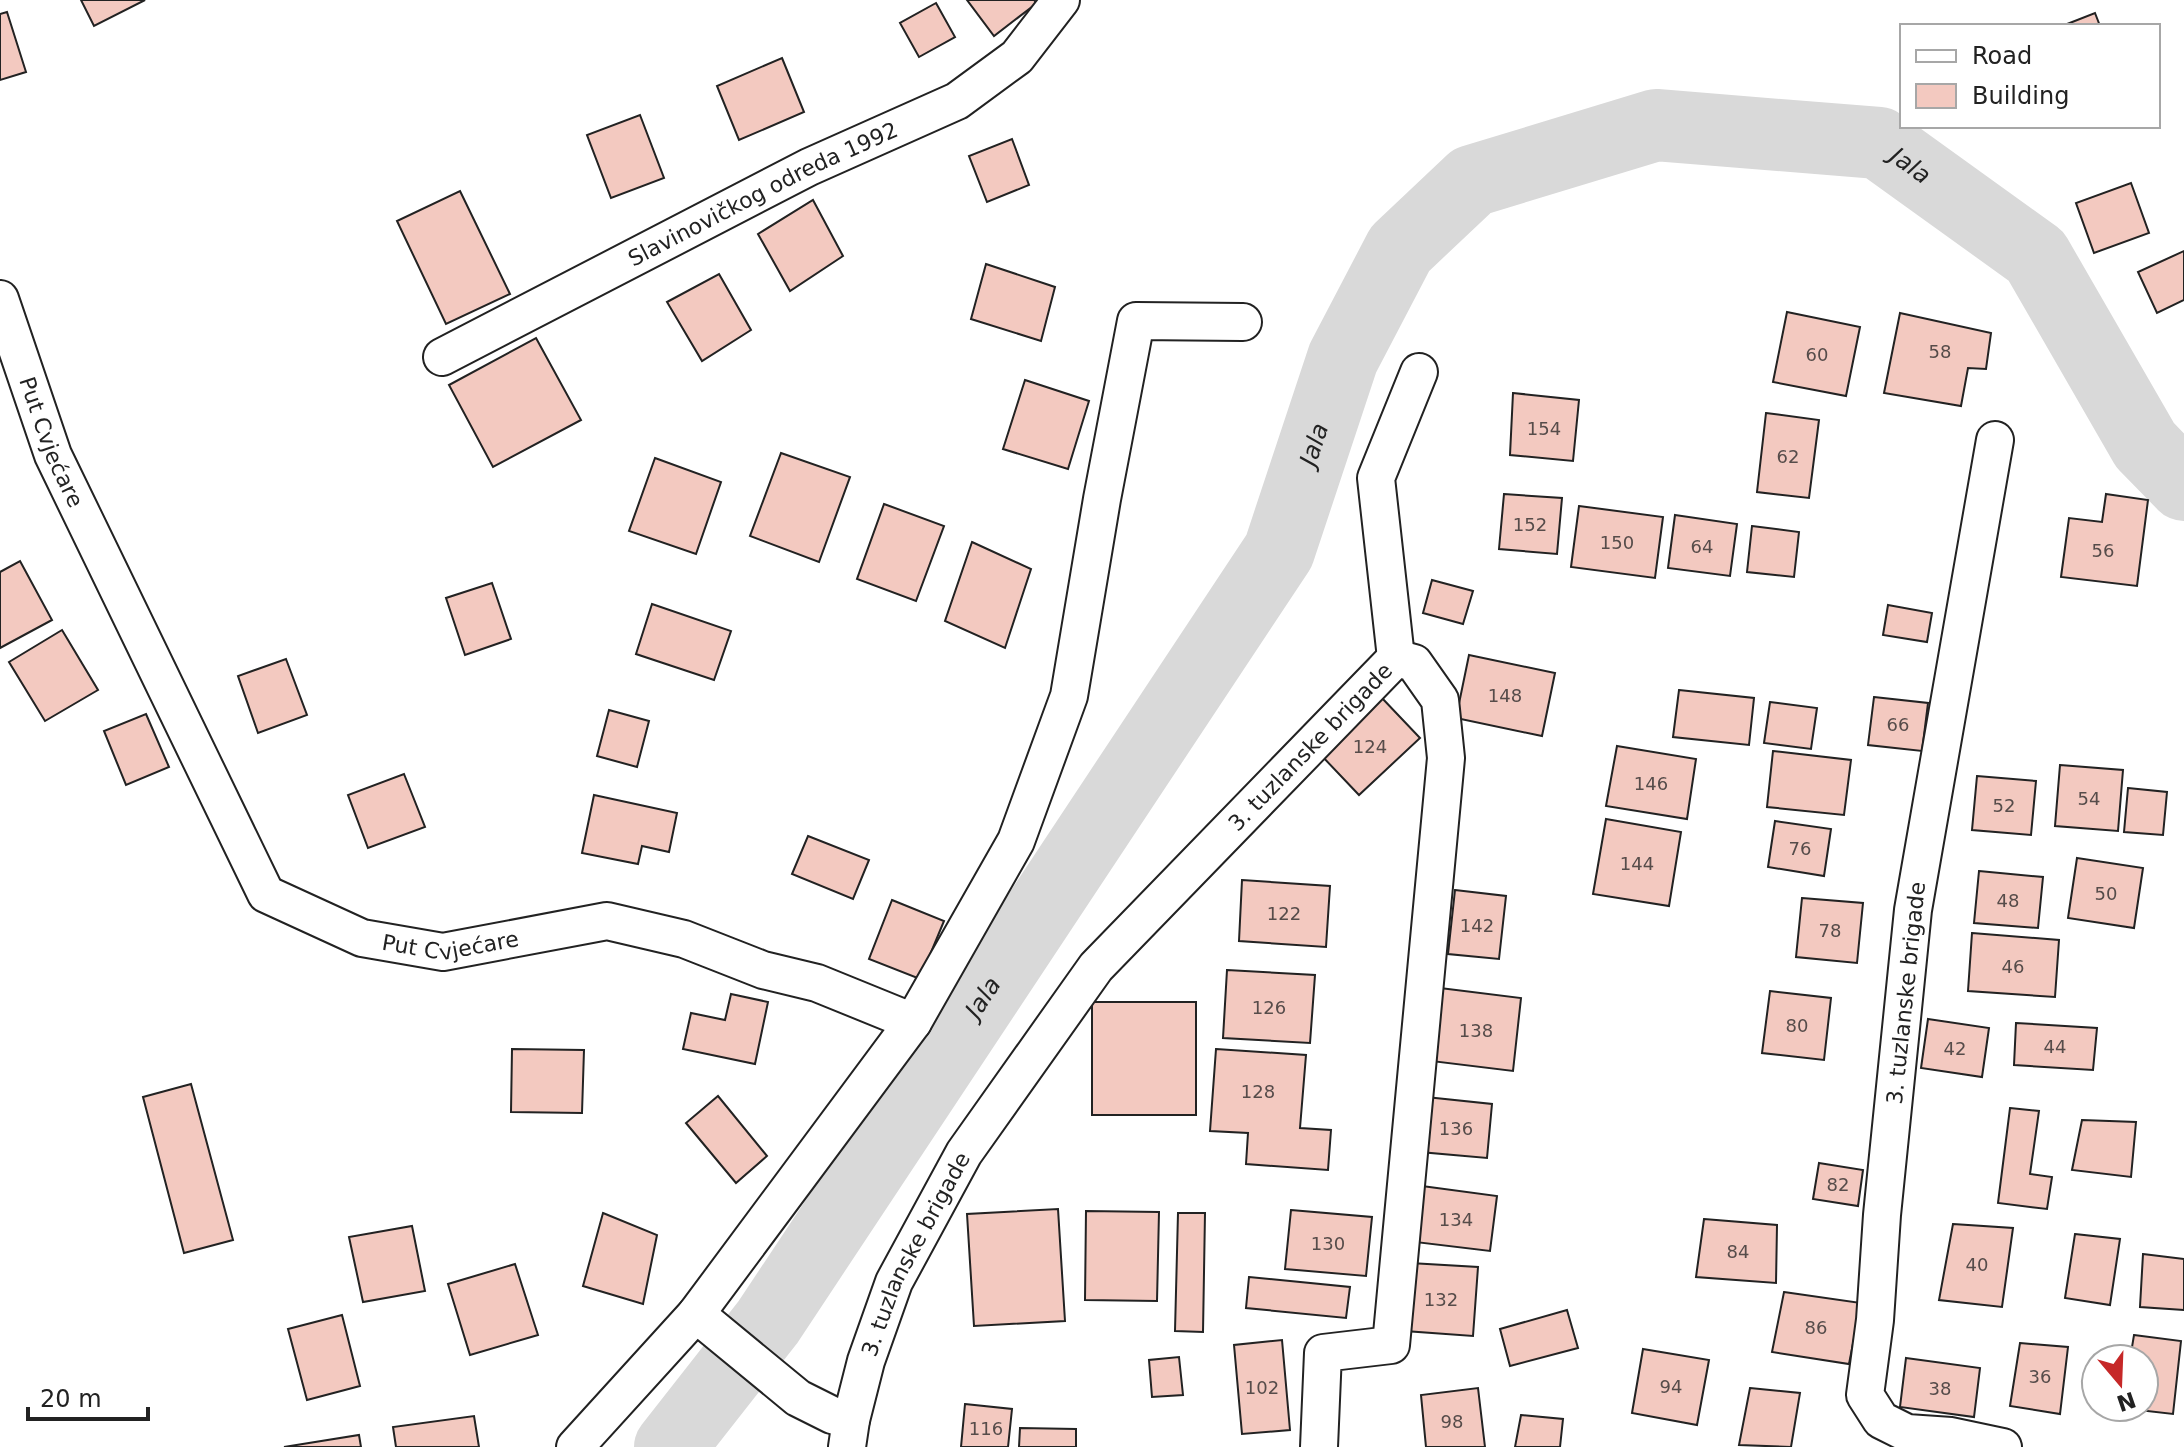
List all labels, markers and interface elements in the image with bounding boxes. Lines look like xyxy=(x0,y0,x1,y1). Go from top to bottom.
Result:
legend xyxy=(1900,24,2160,128)
text: Road xyxy=(1972,42,2032,70)
text: Building xyxy=(1972,82,2069,110)
street label: Slavinovičkog odreda 1992 xyxy=(624,117,901,271)
water label: Jala xyxy=(1882,139,1936,190)
house number: 58 xyxy=(1929,341,1951,362)
house number: 60 xyxy=(1806,344,1828,365)
street label: Put Cvjećare xyxy=(15,373,89,511)
house number: 154 xyxy=(1527,418,1561,439)
water label: Jala xyxy=(1293,420,1334,473)
house number: 62 xyxy=(1777,446,1799,467)
house number: 152 xyxy=(1513,514,1547,535)
house number: 150 xyxy=(1600,532,1634,553)
house number: 64 xyxy=(1691,536,1713,557)
house number: 56 xyxy=(2092,540,2114,561)
street label: 3. tuzlanske brigade xyxy=(1223,658,1397,836)
house number: 148 xyxy=(1488,685,1522,706)
house number: 66 xyxy=(1887,714,1909,735)
house number: 124 xyxy=(1353,736,1387,757)
house number: 146 xyxy=(1634,773,1668,794)
house number: 54 xyxy=(2078,788,2100,809)
house number: 52 xyxy=(1993,795,2015,816)
house number: 76 xyxy=(1789,838,1811,859)
house number: 144 xyxy=(1620,853,1654,874)
street label: 3. tuzlanske brigade xyxy=(1882,880,1930,1106)
house number: 50 xyxy=(2095,883,2117,904)
house number: 48 xyxy=(1997,890,2019,911)
house number: 122 xyxy=(1267,903,1301,924)
house number: 142 xyxy=(1460,915,1494,936)
house number: 78 xyxy=(1819,920,1841,941)
street label: Put Cvjećare xyxy=(380,925,521,965)
house number: 46 xyxy=(2002,956,2024,977)
water label: Jala xyxy=(957,972,1007,1027)
house number: 126 xyxy=(1252,997,1286,1018)
house number: 80 xyxy=(1786,1015,1808,1036)
house number: 138 xyxy=(1459,1020,1493,1041)
house number: 44 xyxy=(2044,1036,2066,1057)
house number: 42 xyxy=(1944,1038,1966,1059)
house number: 128 xyxy=(1241,1081,1275,1102)
house number: 136 xyxy=(1439,1118,1473,1139)
street label: 3. tuzlanske brigade xyxy=(856,1148,975,1360)
house number: 82 xyxy=(1827,1174,1849,1195)
house number: 134 xyxy=(1439,1209,1473,1230)
house number: 130 xyxy=(1311,1233,1345,1254)
house number: 84 xyxy=(1727,1241,1749,1262)
house number: 40 xyxy=(1966,1254,1988,1275)
house number: 132 xyxy=(1424,1289,1458,1310)
house number: 86 xyxy=(1805,1317,1827,1338)
north arrow xyxy=(2080,1343,2160,1423)
house number: 36 xyxy=(2029,1366,2051,1387)
scale bar xyxy=(28,1371,148,1421)
house number: 94 xyxy=(1660,1376,1682,1397)
house number: 102 xyxy=(1245,1377,1279,1398)
house number: 38 xyxy=(1929,1378,1951,1399)
text: 20 m xyxy=(40,1385,102,1413)
text: N xyxy=(2114,1387,2139,1416)
house number: 98 xyxy=(1441,1411,1463,1432)
house number: 116 xyxy=(969,1418,1003,1439)

